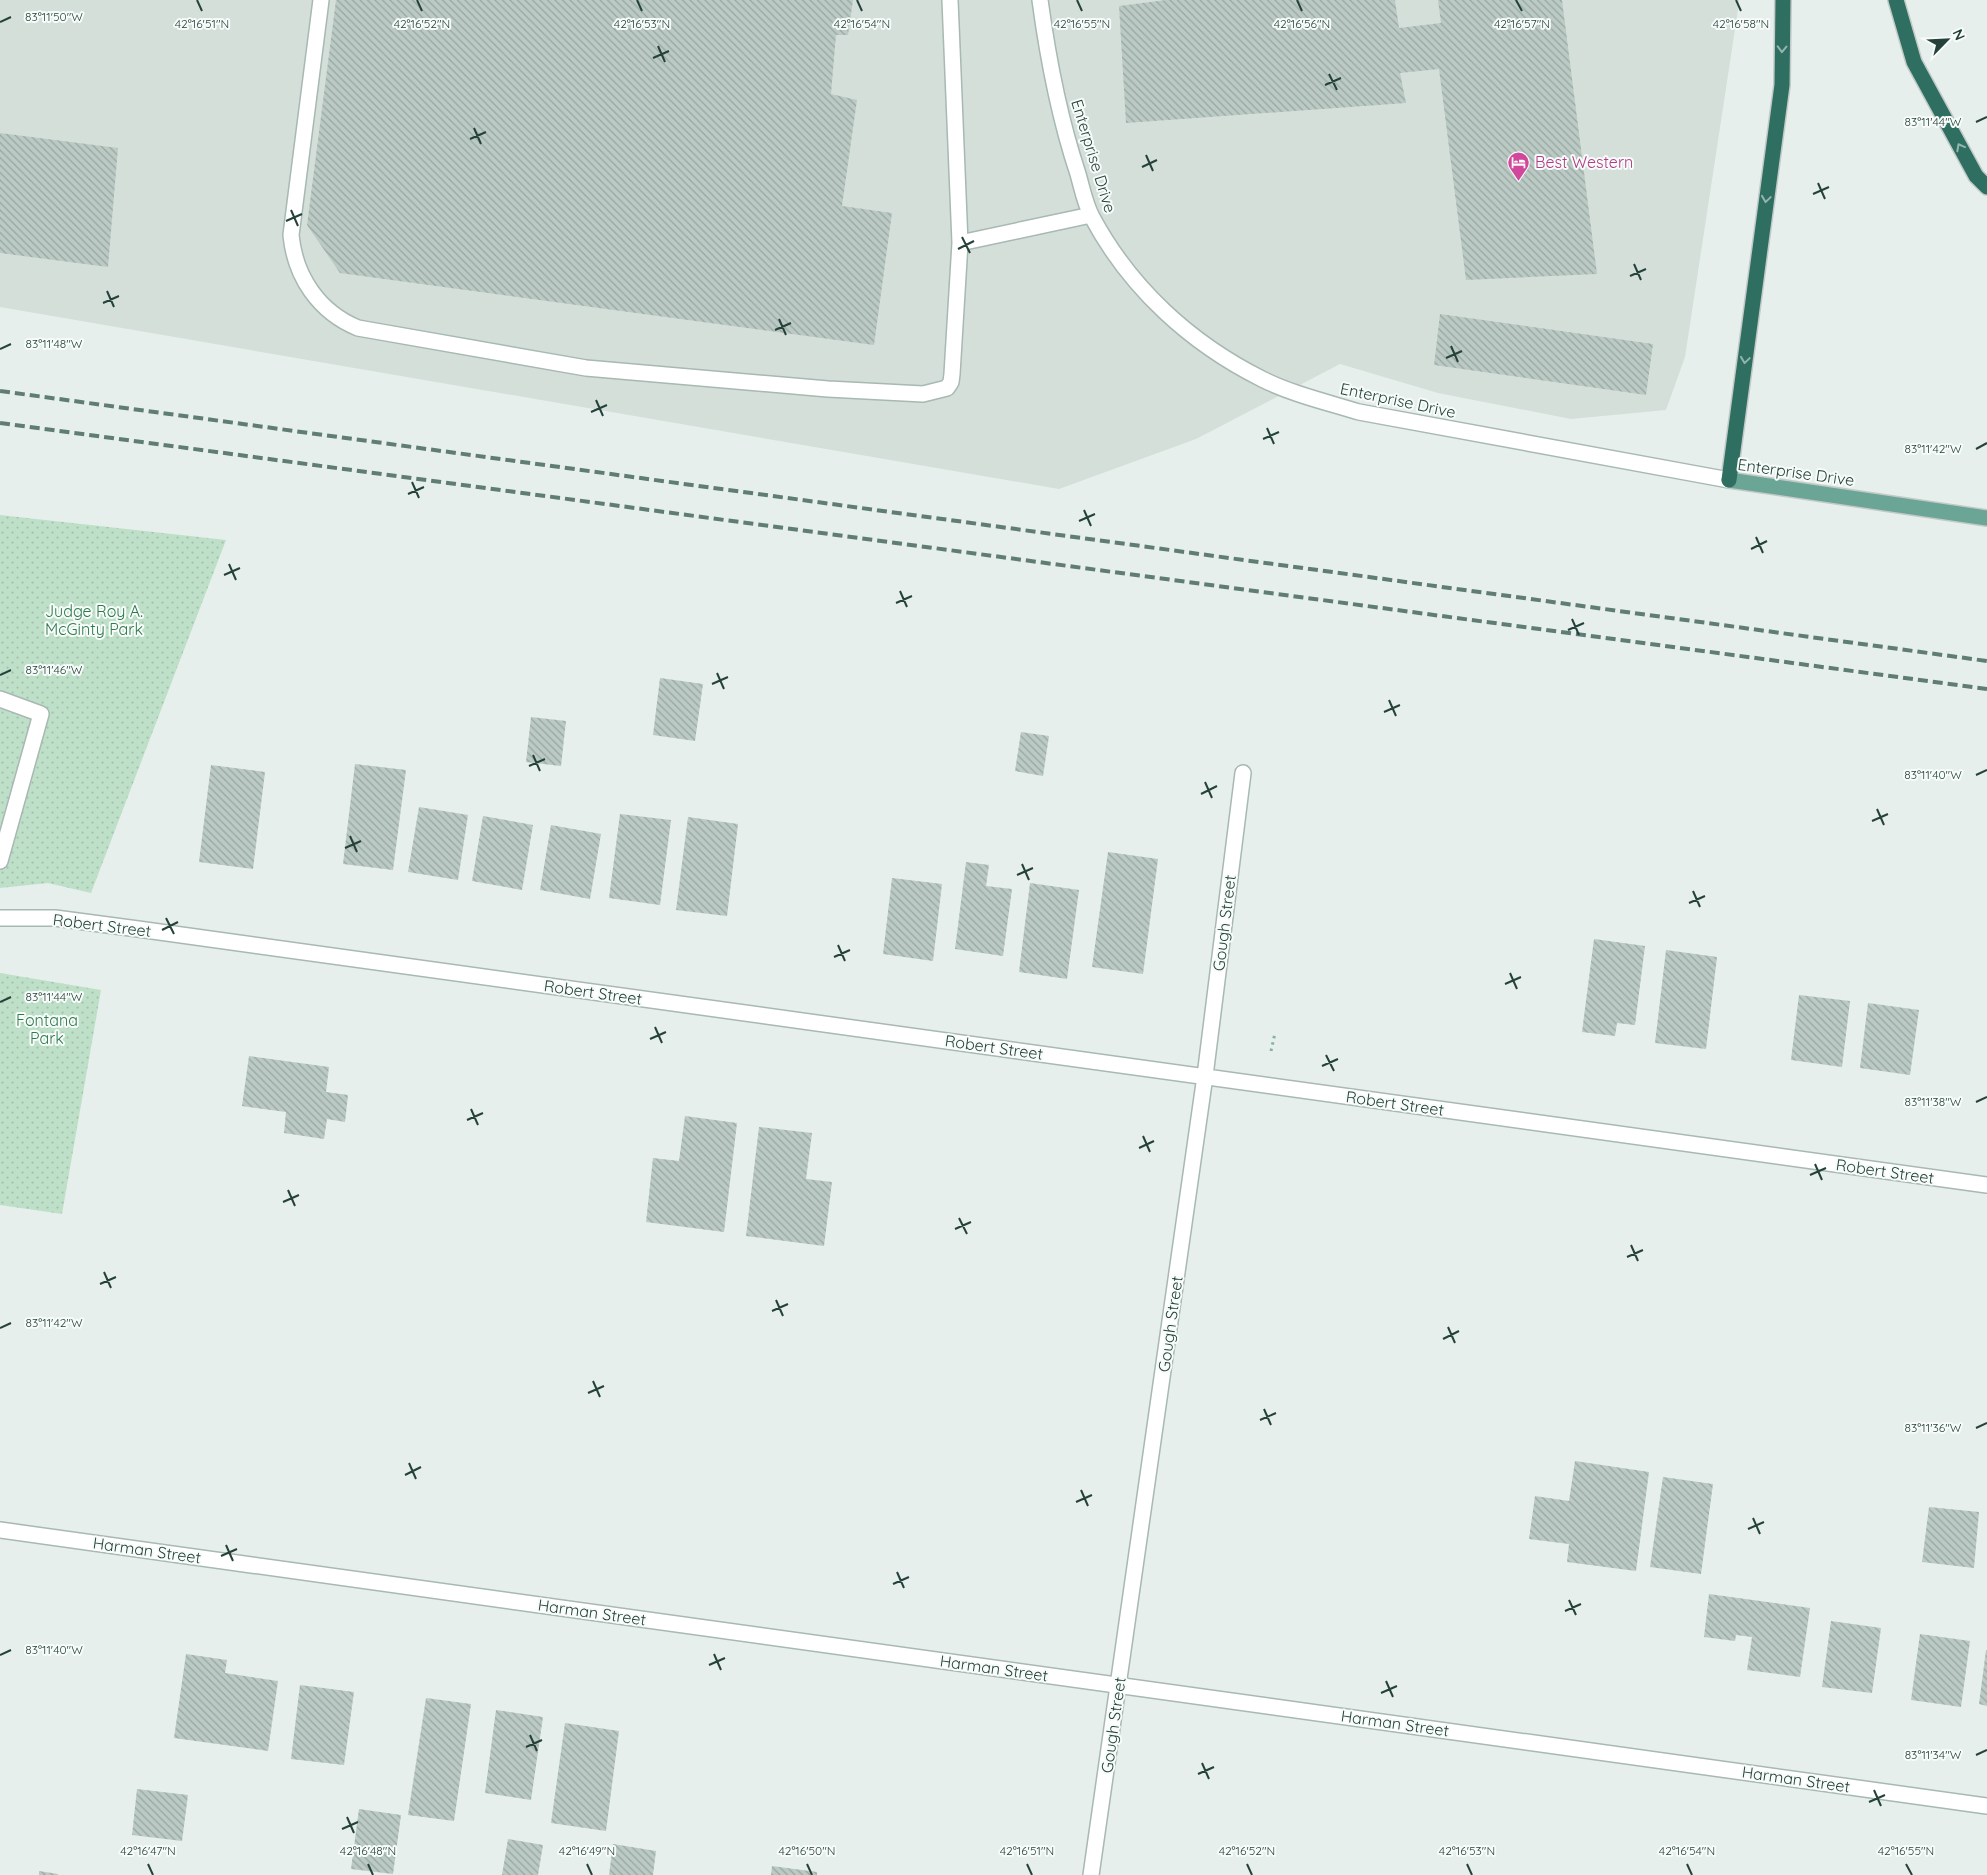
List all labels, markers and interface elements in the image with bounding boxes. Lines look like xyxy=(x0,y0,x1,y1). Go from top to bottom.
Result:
text: 83°11'50"W xyxy=(25,9,83,24)
north arrow xyxy=(1922,15,1972,65)
text: 42°16'51"N xyxy=(175,16,229,31)
text: 42°16'52"N xyxy=(394,16,450,31)
text: 42°16'53"N xyxy=(614,16,670,31)
text: 42°16'54"N xyxy=(834,16,890,31)
text: 42°16'55"N xyxy=(1054,16,1110,31)
text: 42°16'56"N xyxy=(1274,16,1330,31)
text: 42°16'57"N xyxy=(1494,16,1550,31)
text: 42°16'58"N xyxy=(1713,16,1769,31)
text: N xyxy=(1949,26,1969,43)
one-way arrow xyxy=(1777,45,1787,53)
street label: Enterprise Drive xyxy=(1067,97,1121,215)
text: 83°11'44"W xyxy=(1905,114,1962,129)
one-way arrow xyxy=(1956,143,1966,152)
hotel icon: Best Western xyxy=(1507,150,1531,181)
place label: Best Western xyxy=(1535,152,1633,172)
one-way arrow xyxy=(1761,196,1772,204)
text: 83°11'48"W xyxy=(26,336,83,351)
one-way arrow xyxy=(1740,356,1750,365)
street label: Enterprise Drive xyxy=(1338,378,1458,422)
text: 83°11'42"W xyxy=(1904,441,1962,456)
street label: Enterprise Drive xyxy=(1736,454,1856,490)
park label: Judge Roy A. McGinty Park xyxy=(45,601,143,639)
text: 83°11'46"W xyxy=(26,662,83,677)
text: 83°11'40"W xyxy=(1904,767,1962,782)
street label: Gough Street xyxy=(1208,874,1240,972)
street label: Robert Street xyxy=(52,909,152,941)
street label: Robert Street xyxy=(543,975,643,1009)
text: 83°11'44"W xyxy=(26,989,83,1004)
park label: Fontana Park xyxy=(16,1010,78,1048)
street label: Robert Street xyxy=(944,1030,1044,1064)
street label: Robert Street xyxy=(1345,1086,1445,1120)
text: 83°11'38"W xyxy=(1905,1094,1962,1109)
street label: Robert Street xyxy=(1835,1154,1935,1188)
street label: Gough Street xyxy=(1153,1275,1187,1373)
text: 83°11'42"W xyxy=(25,1315,83,1330)
text: 83°11'36"W xyxy=(1905,1420,1962,1435)
street label: Harman Street xyxy=(92,1533,202,1567)
street label: Harman Street xyxy=(537,1595,647,1629)
text: 83°11'40"W xyxy=(25,1642,83,1657)
street label: Harman Street xyxy=(939,1651,1049,1685)
street label: Gough Street xyxy=(1096,1676,1130,1774)
street label: Harman Street xyxy=(1340,1706,1450,1740)
text: 83°11'34"W xyxy=(1905,1747,1962,1762)
street label: Harman Street xyxy=(1741,1762,1851,1796)
text: 42°16'47"N xyxy=(120,1843,176,1858)
text: 42°16'48"N xyxy=(340,1843,396,1858)
text: 42°16'49"N xyxy=(559,1843,615,1858)
text: 42°16'50"N xyxy=(778,1843,836,1858)
text: 42°16'51"N xyxy=(1000,1843,1054,1858)
text: 42°16'52"N xyxy=(1219,1843,1275,1858)
text: 42°16'53"N xyxy=(1439,1843,1495,1858)
text: 42°16'54"N xyxy=(1659,1843,1715,1858)
text: 42°16'55"N xyxy=(1878,1843,1934,1858)

